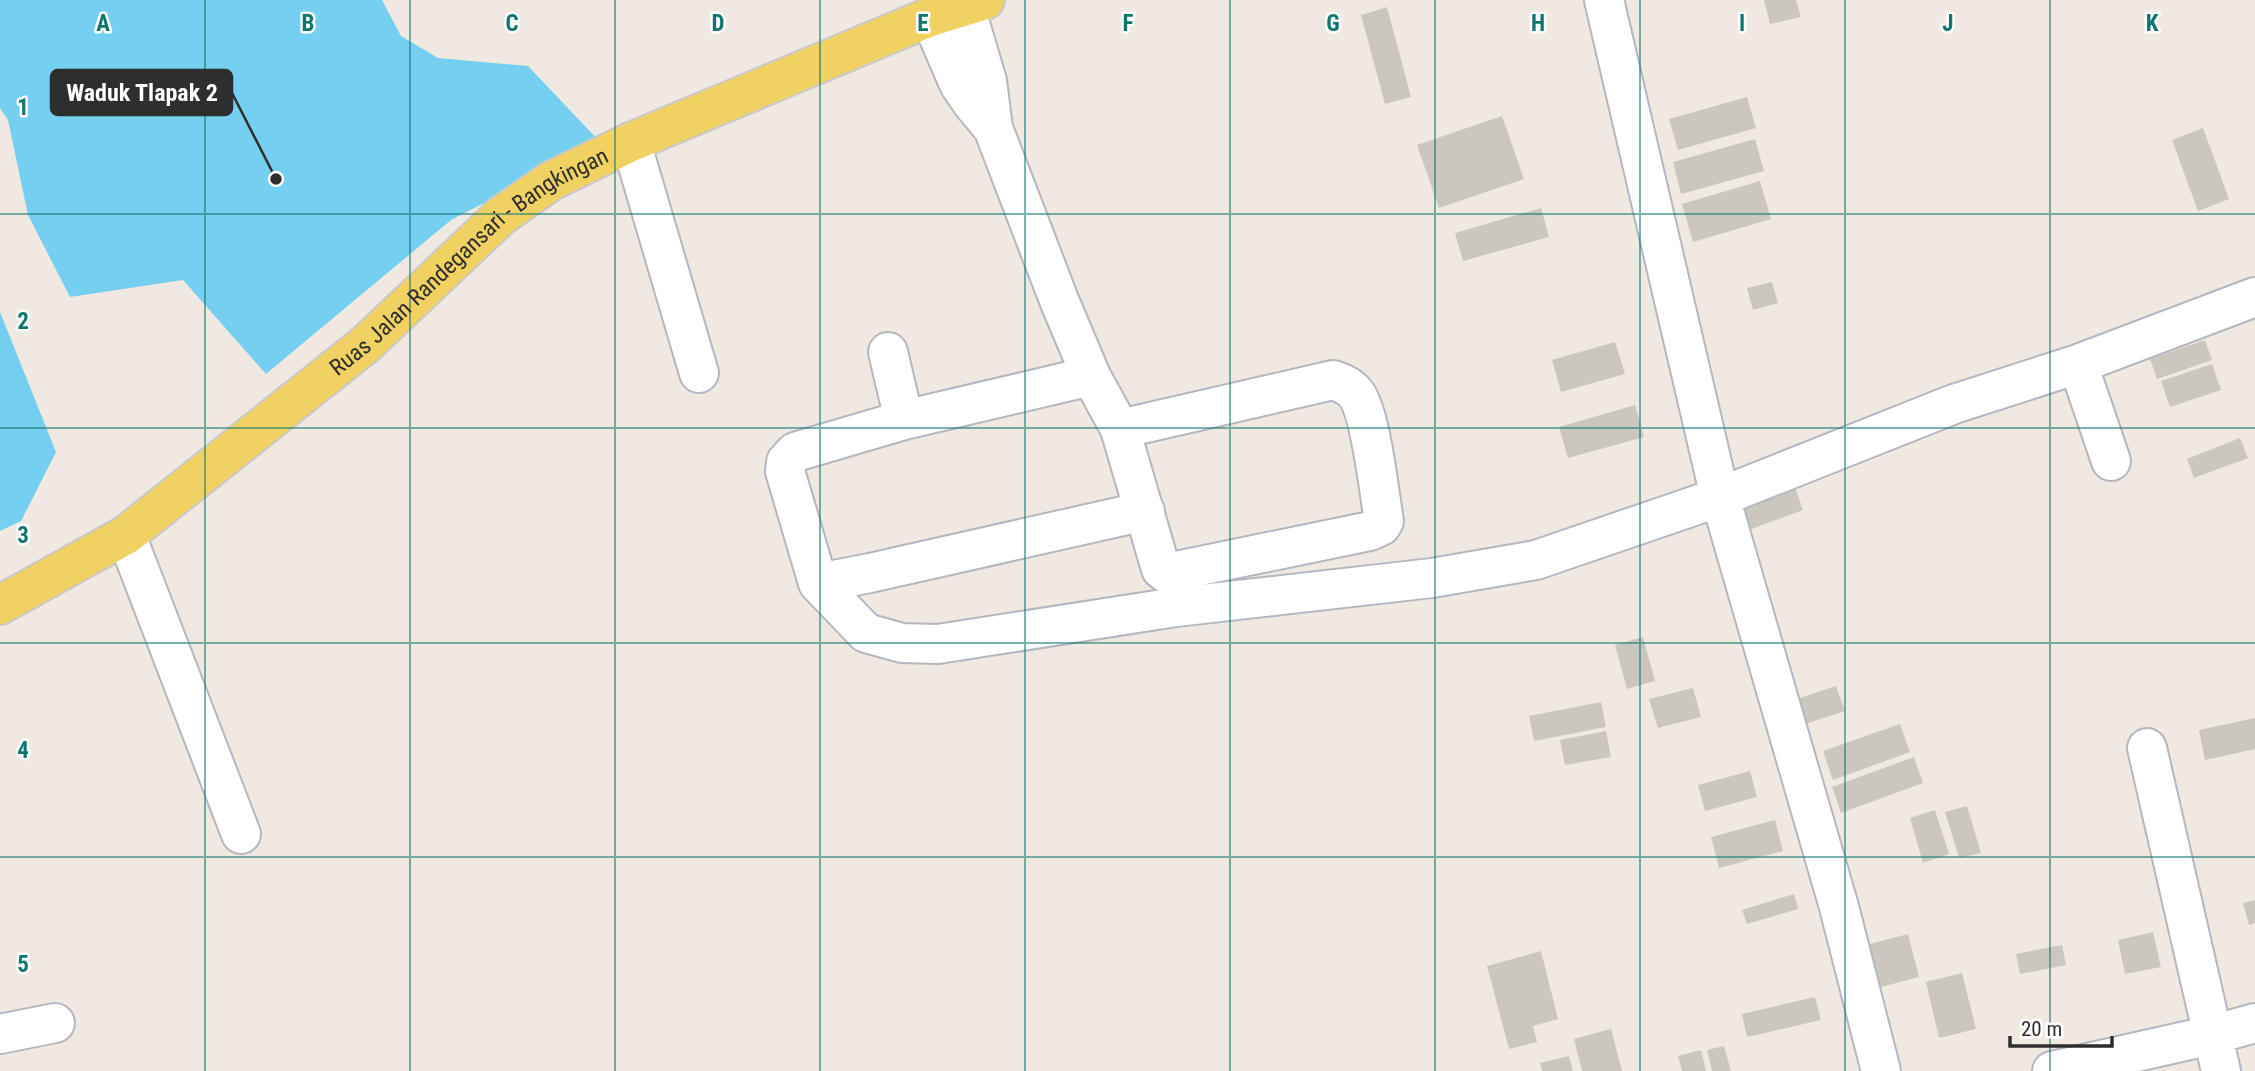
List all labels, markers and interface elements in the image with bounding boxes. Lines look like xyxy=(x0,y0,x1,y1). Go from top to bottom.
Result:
text: A xyxy=(96,10,110,37)
text: B xyxy=(302,10,314,37)
text: C xyxy=(505,10,519,37)
text: D xyxy=(712,10,725,37)
text: E xyxy=(917,10,929,37)
text: F xyxy=(1123,10,1134,37)
text: G xyxy=(1326,10,1340,37)
text: H xyxy=(1531,10,1545,37)
text: I xyxy=(1739,10,1745,37)
text: J xyxy=(1942,10,1954,37)
text: K xyxy=(2146,10,2159,37)
callout: Waduk Tlapak 2 xyxy=(51,70,232,115)
text: Waduk Tlapak 2 xyxy=(66,79,218,107)
text: 1 xyxy=(17,94,29,121)
street label: Ruas Jalan Randegansari - Bangkingan xyxy=(324,142,613,382)
text: 2 xyxy=(17,308,29,335)
text: 3 xyxy=(17,522,29,549)
text: 4 xyxy=(17,737,29,764)
text: 5 xyxy=(17,951,29,978)
scale bar xyxy=(2010,1004,2112,1048)
text: 20 m xyxy=(2021,1017,2062,1041)

